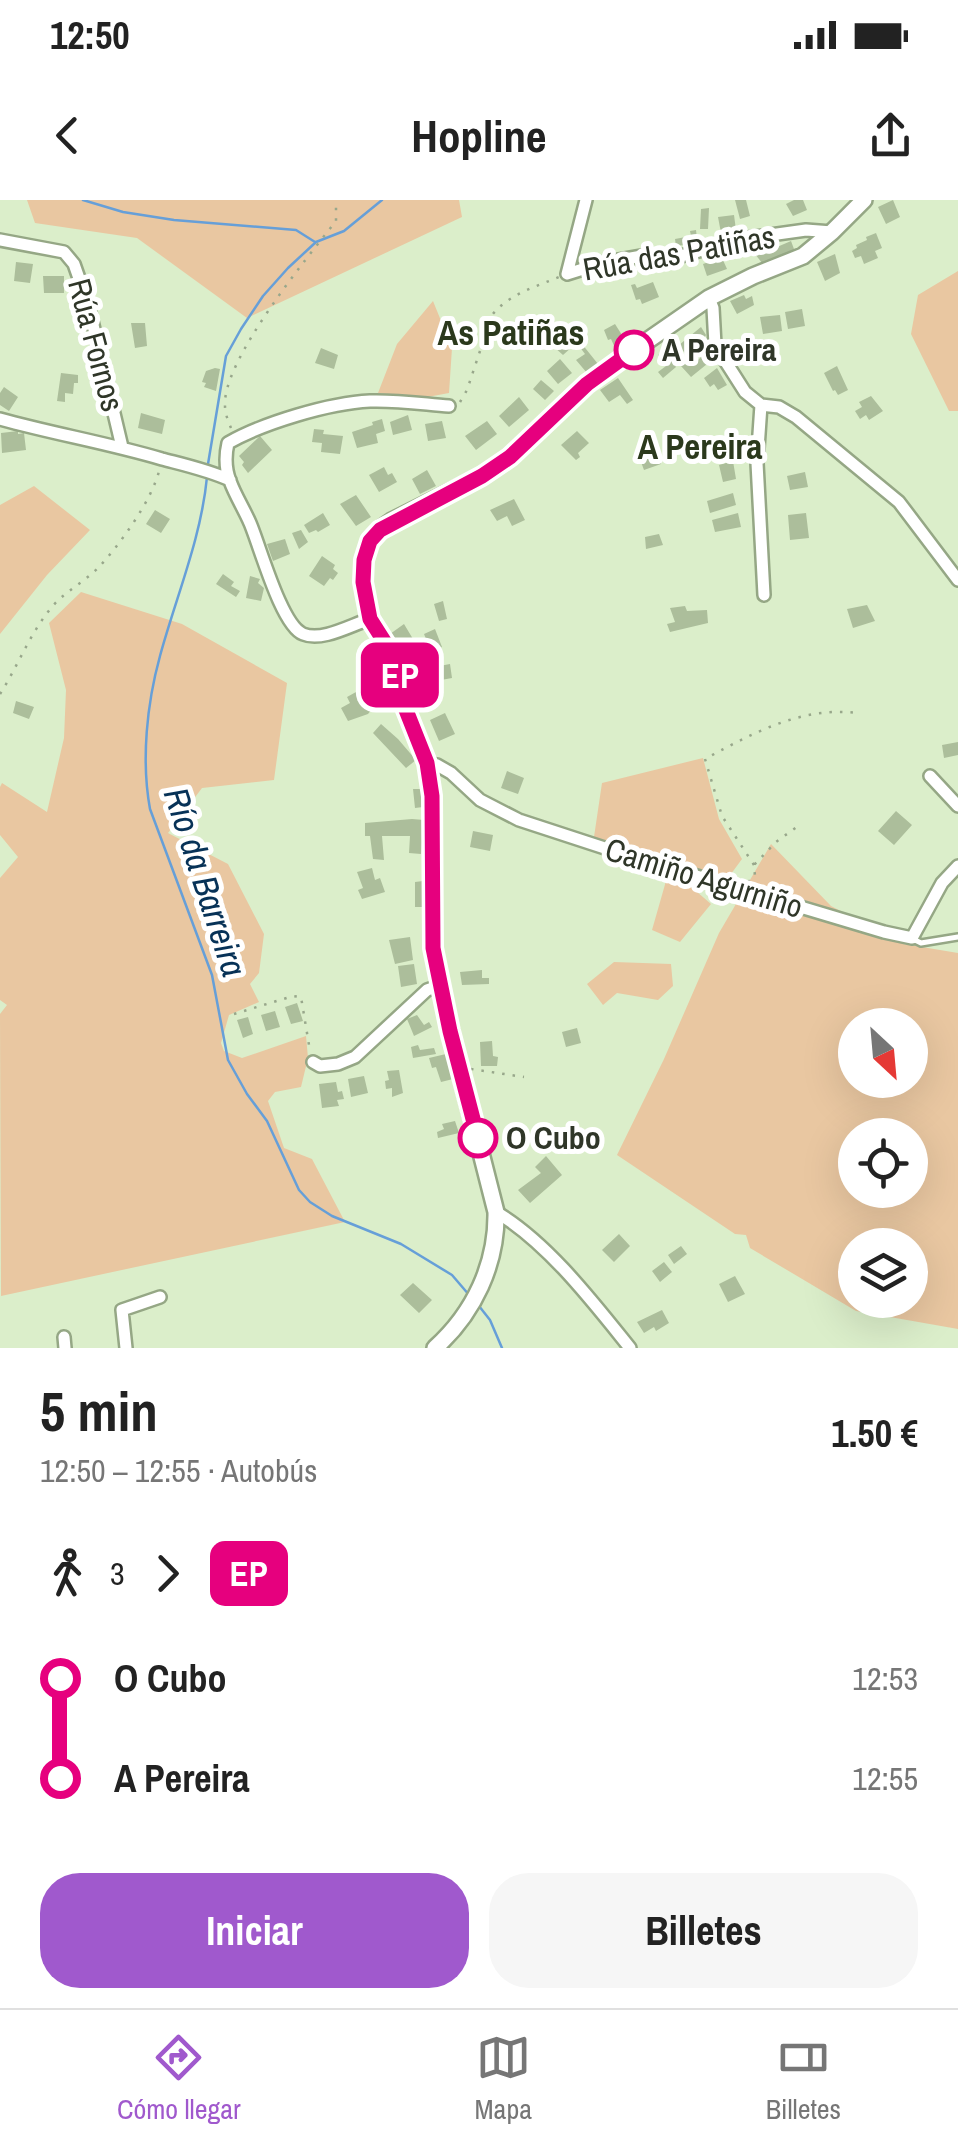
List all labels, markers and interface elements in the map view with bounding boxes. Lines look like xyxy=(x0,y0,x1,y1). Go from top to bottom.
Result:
text: 12:50 xyxy=(50,10,130,61)
text: Hopline xyxy=(411,105,547,166)
icon: back xyxy=(40,108,95,163)
icon: share xyxy=(863,108,918,163)
street label: Rúa das Patiñas xyxy=(580,214,778,291)
street label: Rúa Fornos xyxy=(58,274,135,416)
district label: As Patiñas xyxy=(438,309,584,356)
place label: A Pereira xyxy=(662,328,777,371)
marker: A Pereira xyxy=(615,331,653,369)
district label: A Pereira xyxy=(638,423,763,470)
line badge: EP xyxy=(355,642,445,708)
text: EP xyxy=(381,652,419,699)
water label: Río da Barreira xyxy=(153,781,258,982)
street label: Camiño Agurniño xyxy=(600,827,808,928)
north arrow xyxy=(838,1008,928,1098)
map controls xyxy=(838,1008,928,1318)
place label: O Cubo xyxy=(506,1116,601,1159)
button: locate xyxy=(838,1118,928,1208)
marker: O Cubo xyxy=(459,1119,497,1157)
button: layers xyxy=(838,1228,928,1318)
text: 5 min xyxy=(40,1374,158,1448)
text: 1.50 € xyxy=(831,1408,918,1459)
text: 12:50 – 12:55 · Autobús xyxy=(40,1449,317,1492)
icon: walk xyxy=(40,1546,95,1601)
icon: forward xyxy=(140,1546,195,1601)
text: EP xyxy=(230,1550,268,1597)
text: 3 xyxy=(110,1552,125,1595)
text: O Cubo xyxy=(114,1653,227,1704)
text: 12:53 xyxy=(852,1657,918,1700)
text: A Pereira xyxy=(114,1753,250,1804)
text: 12:55 xyxy=(852,1757,918,1800)
button: Iniciar xyxy=(40,1873,469,1988)
button: Billetes xyxy=(489,1873,918,1988)
tab: Cómo llegar xyxy=(117,2030,241,2128)
tab: Mapa xyxy=(475,2030,532,2128)
tab: Billetes xyxy=(766,2030,841,2128)

